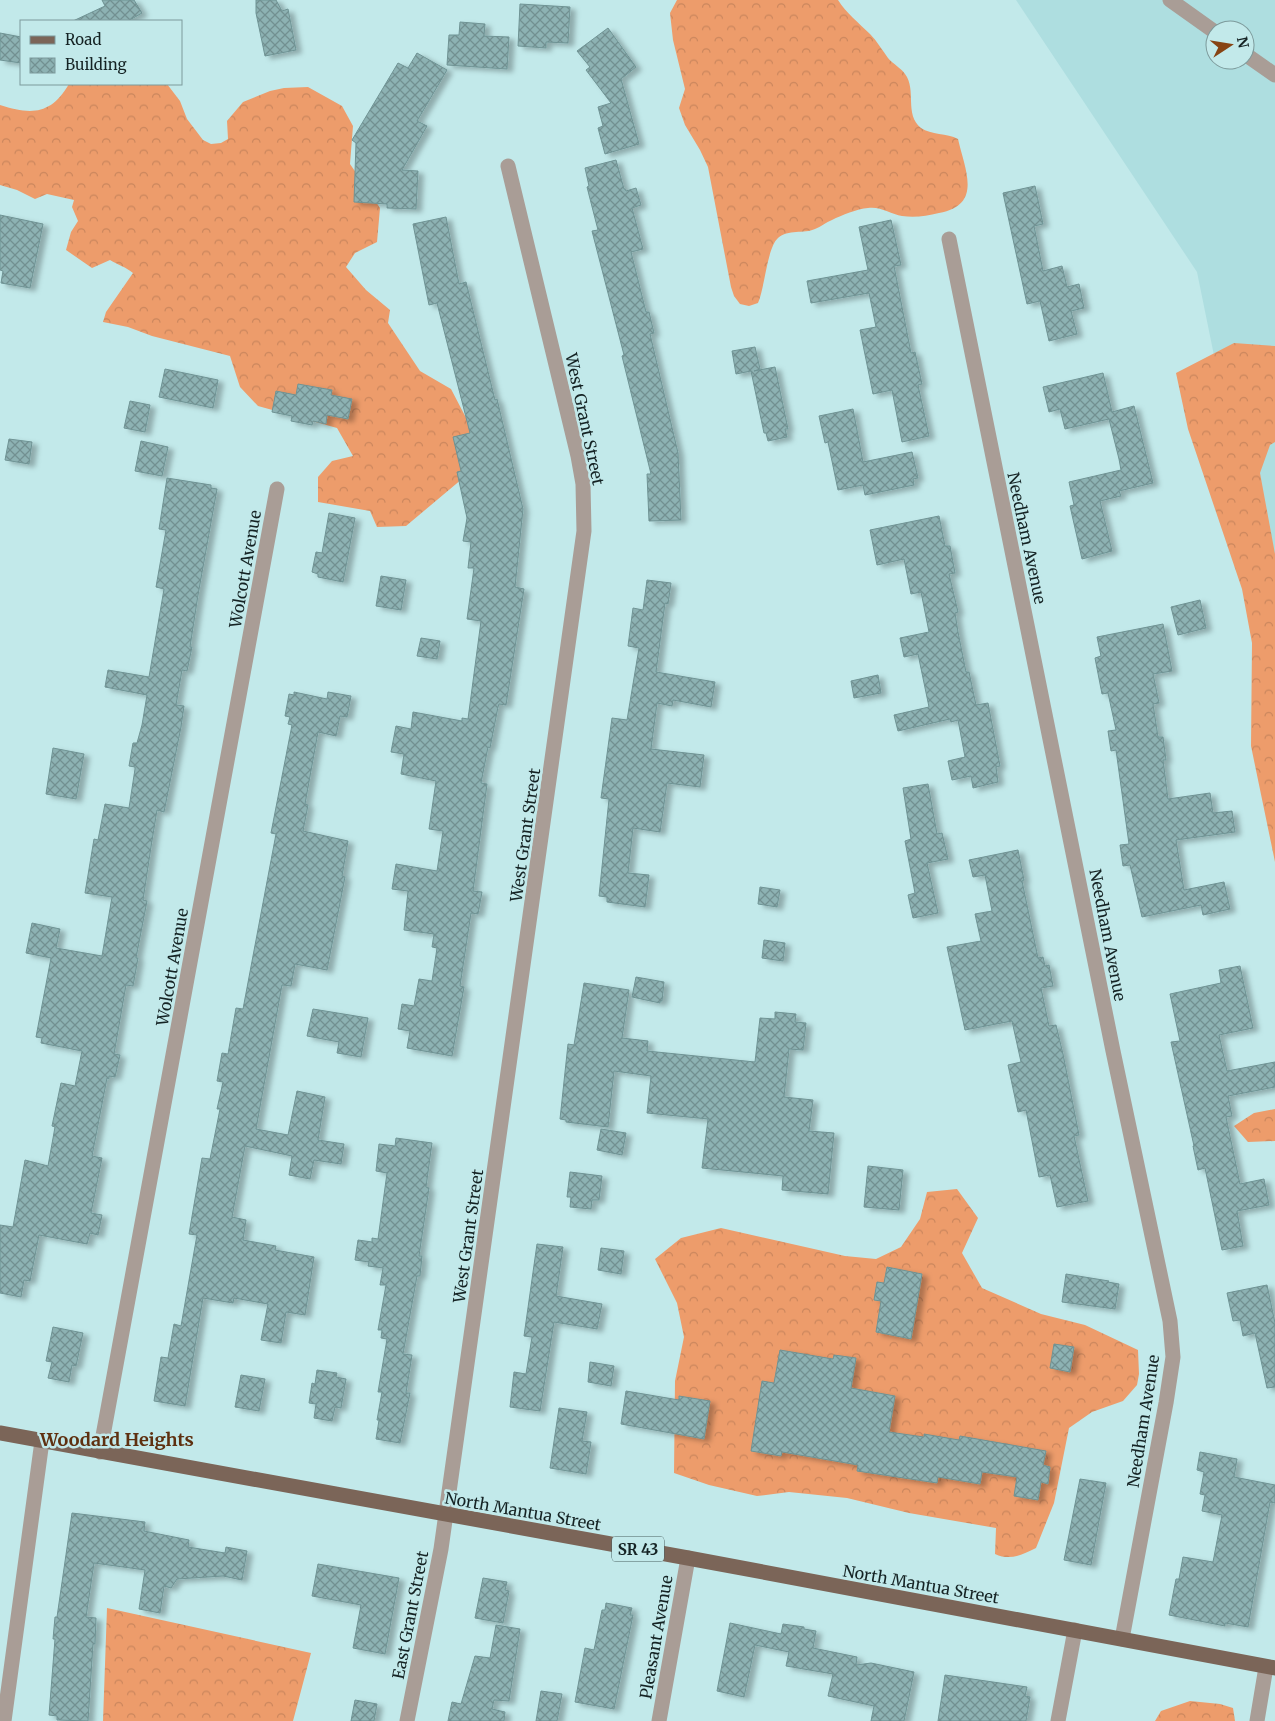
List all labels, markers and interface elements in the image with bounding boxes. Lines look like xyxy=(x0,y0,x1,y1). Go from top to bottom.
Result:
legend xyxy=(20,20,182,85)
north arrow xyxy=(1205,20,1255,70)
text: Road xyxy=(65,30,101,49)
text: N xyxy=(1233,35,1253,50)
text: Building xyxy=(65,55,127,74)
street label: West Grant Street xyxy=(561,350,609,488)
street label: Needham Avenue xyxy=(1003,470,1051,606)
street label: Wolcott Avenue xyxy=(225,509,265,630)
street label: West Grant Street xyxy=(506,766,544,904)
street label: Needham Avenue xyxy=(1085,867,1131,1003)
street label: Wolcott Avenue xyxy=(152,907,192,1028)
street label: West Grant Street xyxy=(449,1167,487,1305)
street label: Needham Avenue xyxy=(1123,1353,1163,1489)
district label: Woodard Heights xyxy=(39,1428,194,1451)
street label: North Mantua Street xyxy=(443,1487,603,1535)
road number: SR 43 xyxy=(612,1536,664,1562)
street label: East Grant Street xyxy=(388,1548,432,1681)
street label: North Mantua Street xyxy=(841,1560,1001,1608)
street label: Pleasant Avenue xyxy=(635,1574,677,1700)

